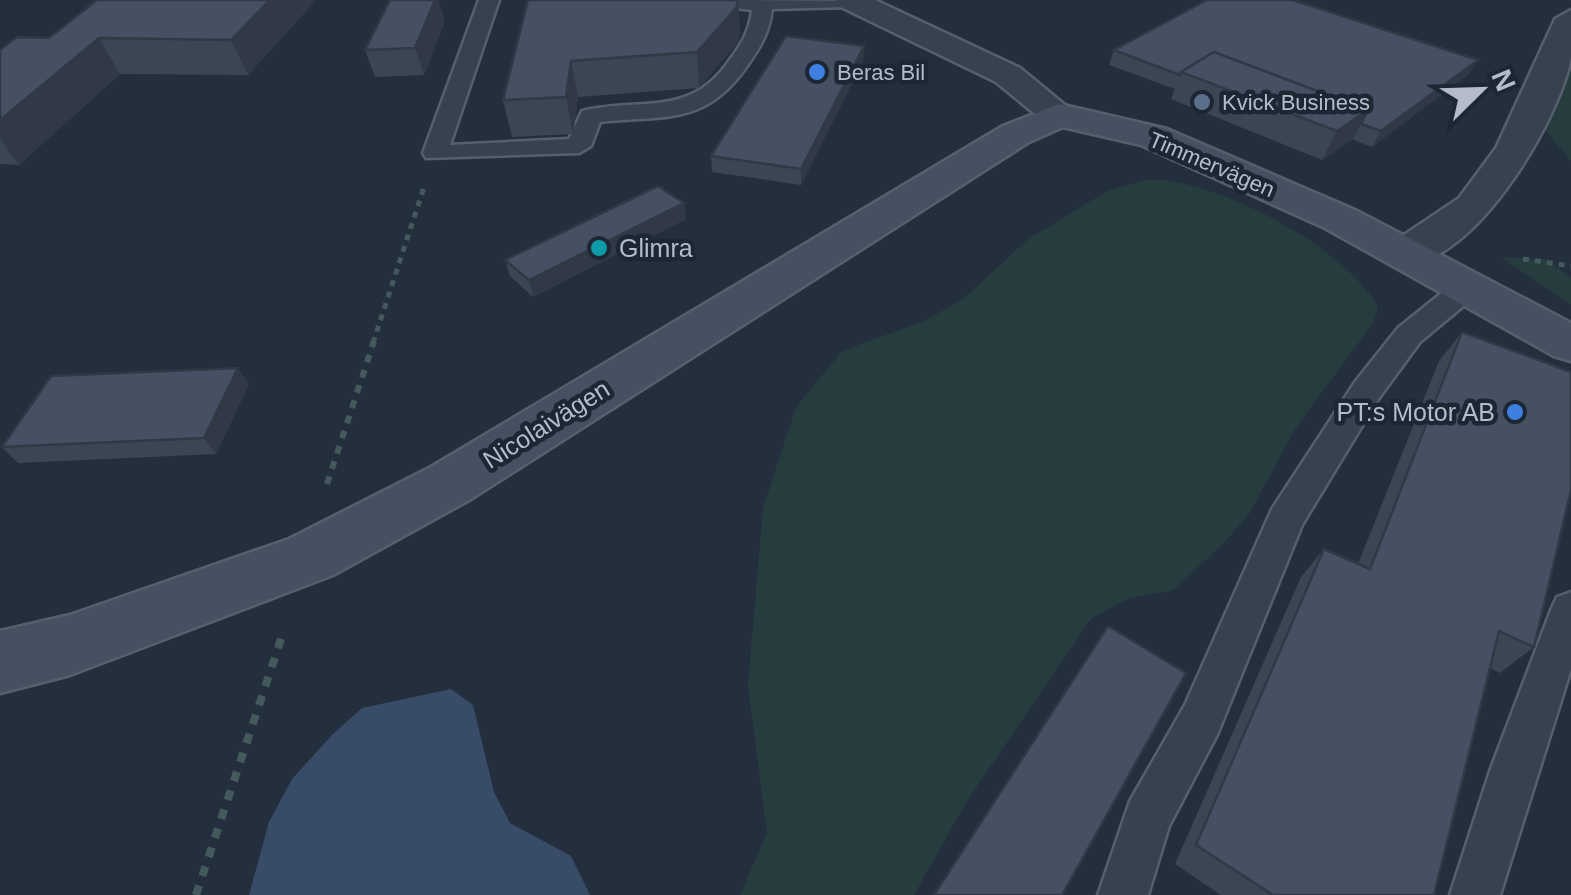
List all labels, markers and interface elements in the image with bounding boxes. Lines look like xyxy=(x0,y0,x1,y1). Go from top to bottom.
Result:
north arrow xyxy=(1431,40,1531,140)
place label: Beras Bil xyxy=(837,60,925,85)
marker: Beras Bil xyxy=(806,61,828,83)
text: N xyxy=(1485,65,1522,96)
place label: Kvick Business xyxy=(1222,90,1370,115)
marker: Kvick Business xyxy=(1191,91,1213,113)
street label: Timmervägen xyxy=(1145,127,1278,202)
place label: Glimra xyxy=(619,234,693,262)
marker: Glimra xyxy=(588,237,610,259)
street label: Nicolaivägen xyxy=(478,374,614,474)
place label: PT:s Motor AB xyxy=(1337,398,1495,426)
marker: PT:s Motor AB xyxy=(1504,401,1526,423)

